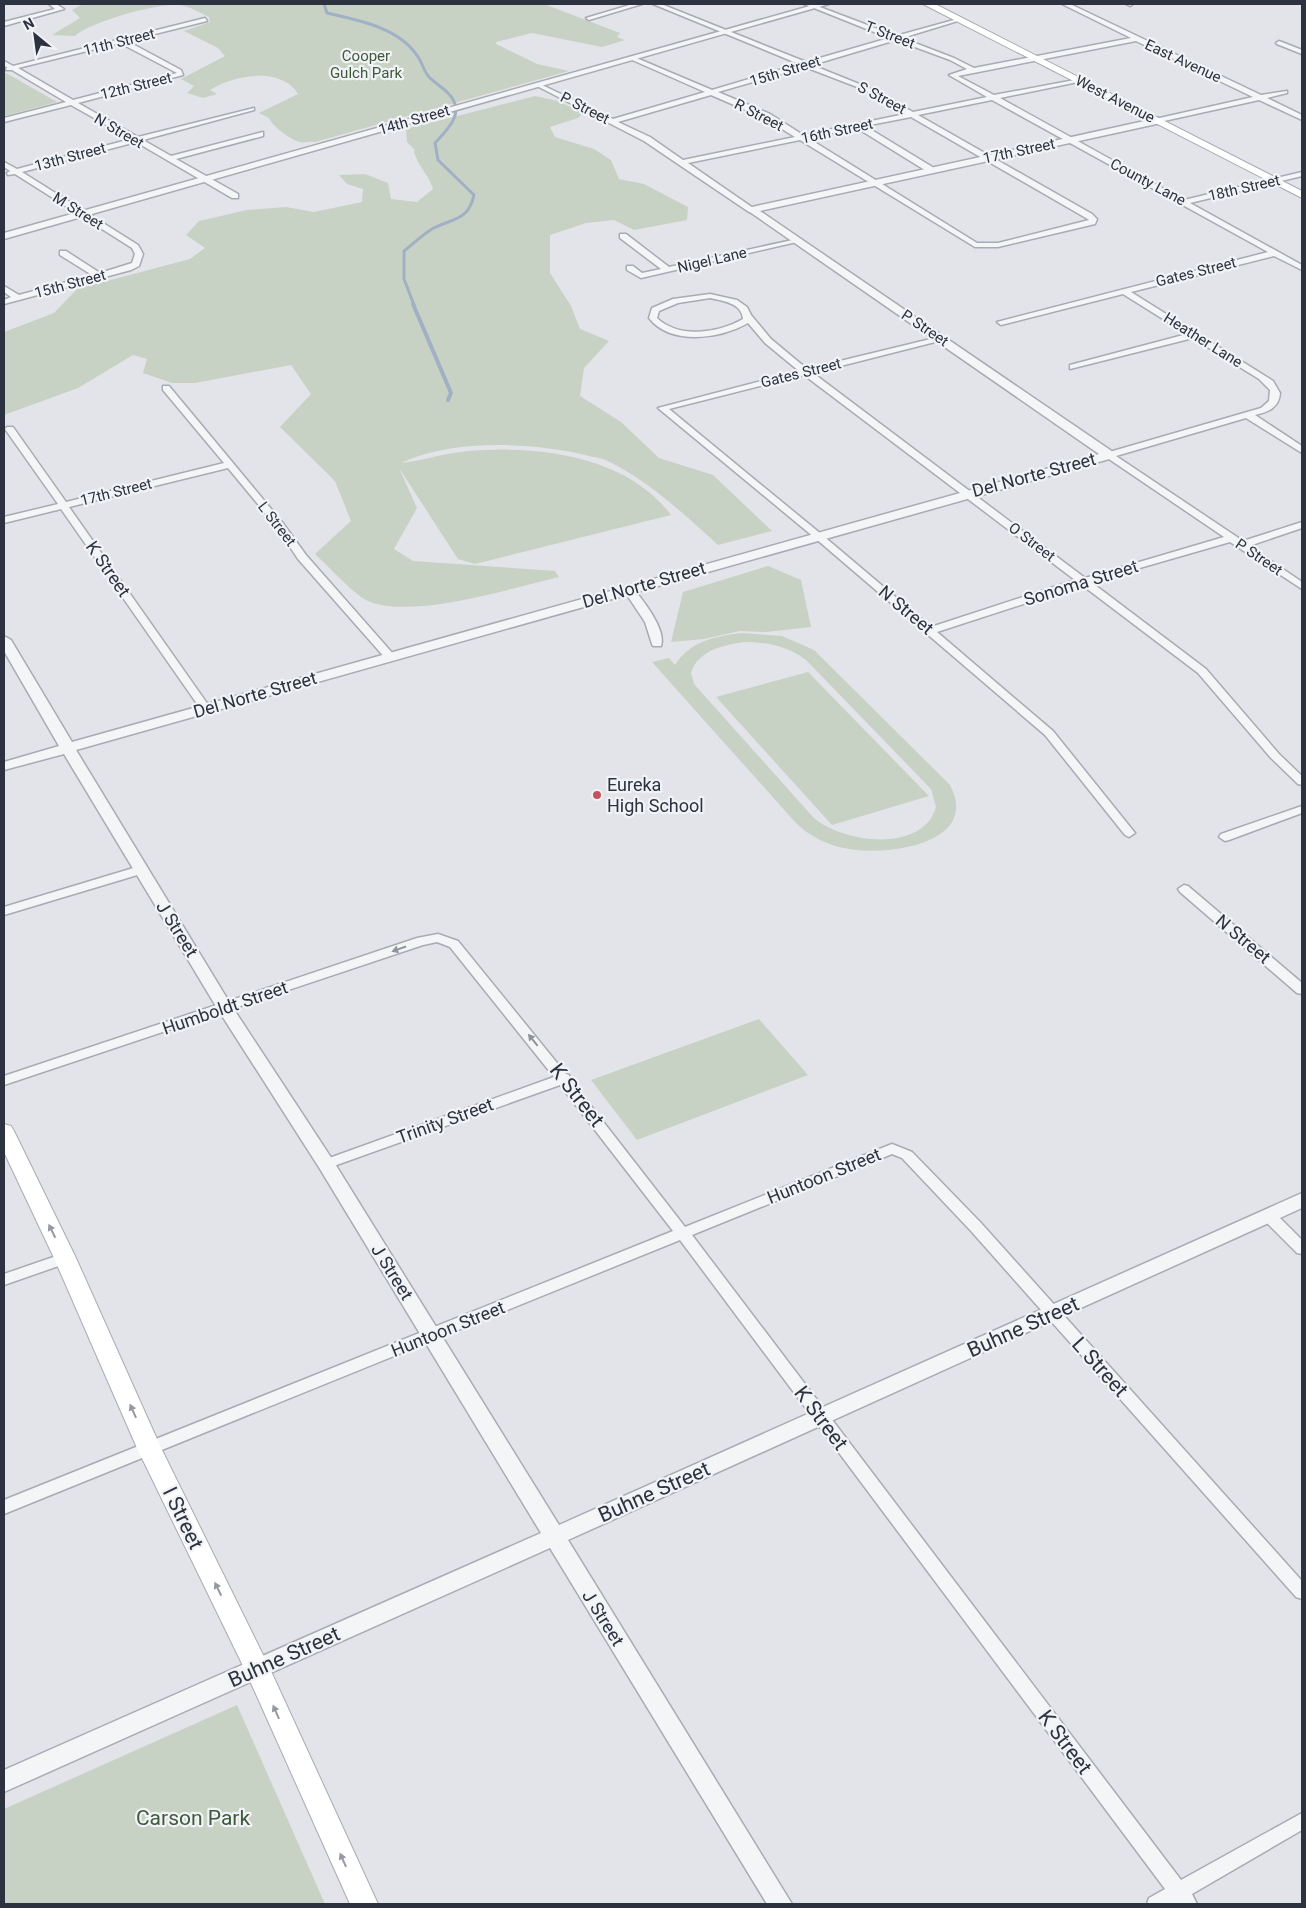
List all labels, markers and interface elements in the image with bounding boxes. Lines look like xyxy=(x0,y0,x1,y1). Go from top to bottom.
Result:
north arrow xyxy=(10,10,60,60)
text: N xyxy=(20,14,37,33)
street label: T Street xyxy=(863,17,918,53)
street label: 11th Street xyxy=(81,24,157,60)
street label: East Avenue xyxy=(1142,35,1224,87)
park label: Cooper Gulch Park xyxy=(330,47,402,82)
street label: 15th Street xyxy=(747,52,823,90)
street label: 12th Street xyxy=(98,68,174,104)
street label: West Avenue xyxy=(1072,71,1158,127)
street label: S Street xyxy=(855,78,909,118)
street label: P Street xyxy=(557,88,613,128)
street label: R Street xyxy=(732,95,787,135)
street label: 14th Street xyxy=(376,101,452,139)
street label: N Street xyxy=(91,110,147,152)
street label: 16th Street xyxy=(799,115,875,147)
street label: 17th Street xyxy=(981,135,1057,167)
street label: 13th Street xyxy=(32,139,108,175)
street label: County Lane xyxy=(1107,155,1189,209)
street label: 18th Street xyxy=(1206,171,1282,205)
street label: M Street xyxy=(49,188,107,234)
street label: Nigel Lane xyxy=(676,243,748,277)
street label: Gates Street xyxy=(1154,253,1238,291)
street label: 15th Street xyxy=(32,266,108,302)
street label: P Street xyxy=(898,306,952,350)
street label: Heather Lane xyxy=(1160,309,1246,371)
street label: Gates Street xyxy=(759,354,843,392)
street label: Del Norte Street xyxy=(970,448,1098,501)
street label: 17th Street xyxy=(78,474,154,510)
street label: L Street xyxy=(254,498,300,550)
street label: O Street xyxy=(1005,519,1059,565)
street label: P Street xyxy=(1232,535,1286,579)
street label: K Street xyxy=(82,537,135,601)
street label: Sonoma Street xyxy=(1021,555,1141,610)
street label: Del Norte Street xyxy=(580,557,708,612)
street label: N Street xyxy=(875,581,938,639)
street label: Del Norte Street xyxy=(191,667,319,722)
place label: Eureka High School xyxy=(607,774,704,816)
marker: Eureka High School xyxy=(591,789,603,801)
street label: J Street xyxy=(152,897,203,961)
street label: N Street xyxy=(1212,910,1275,968)
one-way arrow xyxy=(391,945,406,953)
street label: Humboldt Street xyxy=(159,976,290,1039)
one-way arrow xyxy=(528,1034,539,1047)
street label: K Street xyxy=(545,1059,609,1132)
street label: Trinity Street xyxy=(394,1093,496,1148)
street label: Huntoon Street xyxy=(764,1143,884,1208)
one-way arrow xyxy=(48,1223,56,1238)
street label: J Street xyxy=(367,1240,418,1304)
street label: Buhne Street xyxy=(963,1292,1083,1362)
street label: Huntoon Street xyxy=(388,1296,508,1361)
street label: L Street xyxy=(1067,1332,1133,1402)
street label: K Street xyxy=(789,1381,853,1455)
one-way arrow xyxy=(128,1404,136,1418)
street label: Buhne Street xyxy=(594,1457,714,1527)
street label: I Street xyxy=(158,1483,208,1553)
one-way arrow xyxy=(214,1582,222,1596)
street label: J Street xyxy=(578,1586,629,1650)
street label: Buhne Street xyxy=(224,1622,344,1692)
one-way arrow xyxy=(272,1705,280,1719)
street label: K Street xyxy=(1033,1705,1097,1779)
park label: Carson Park xyxy=(136,1806,250,1830)
one-way arrow xyxy=(339,1853,347,1867)

